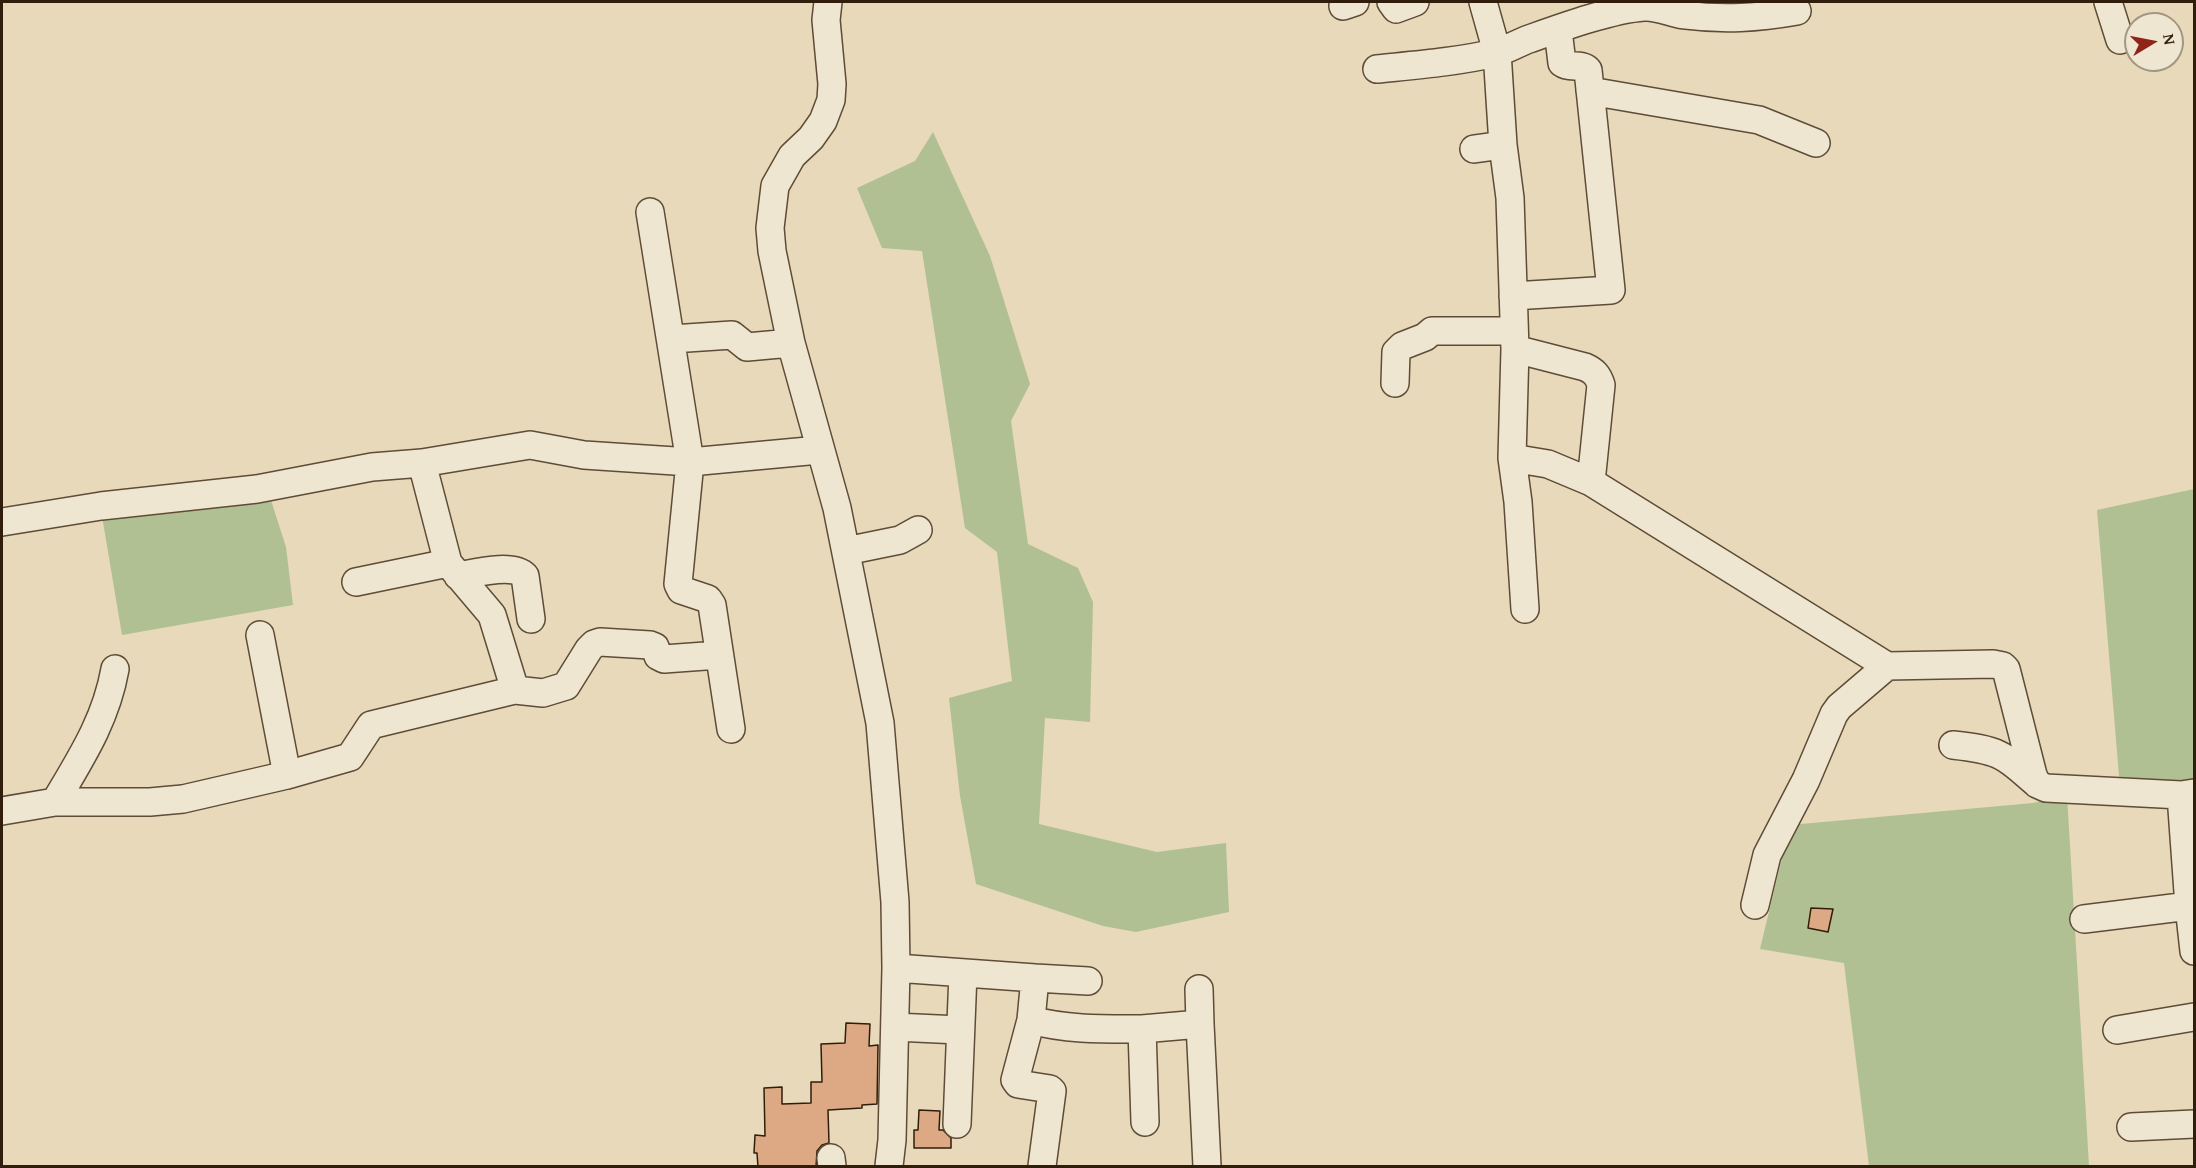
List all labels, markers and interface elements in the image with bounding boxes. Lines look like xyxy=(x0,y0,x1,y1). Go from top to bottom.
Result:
north arrow xyxy=(2124,12,2184,72)
text: N xyxy=(2157,32,2183,47)

